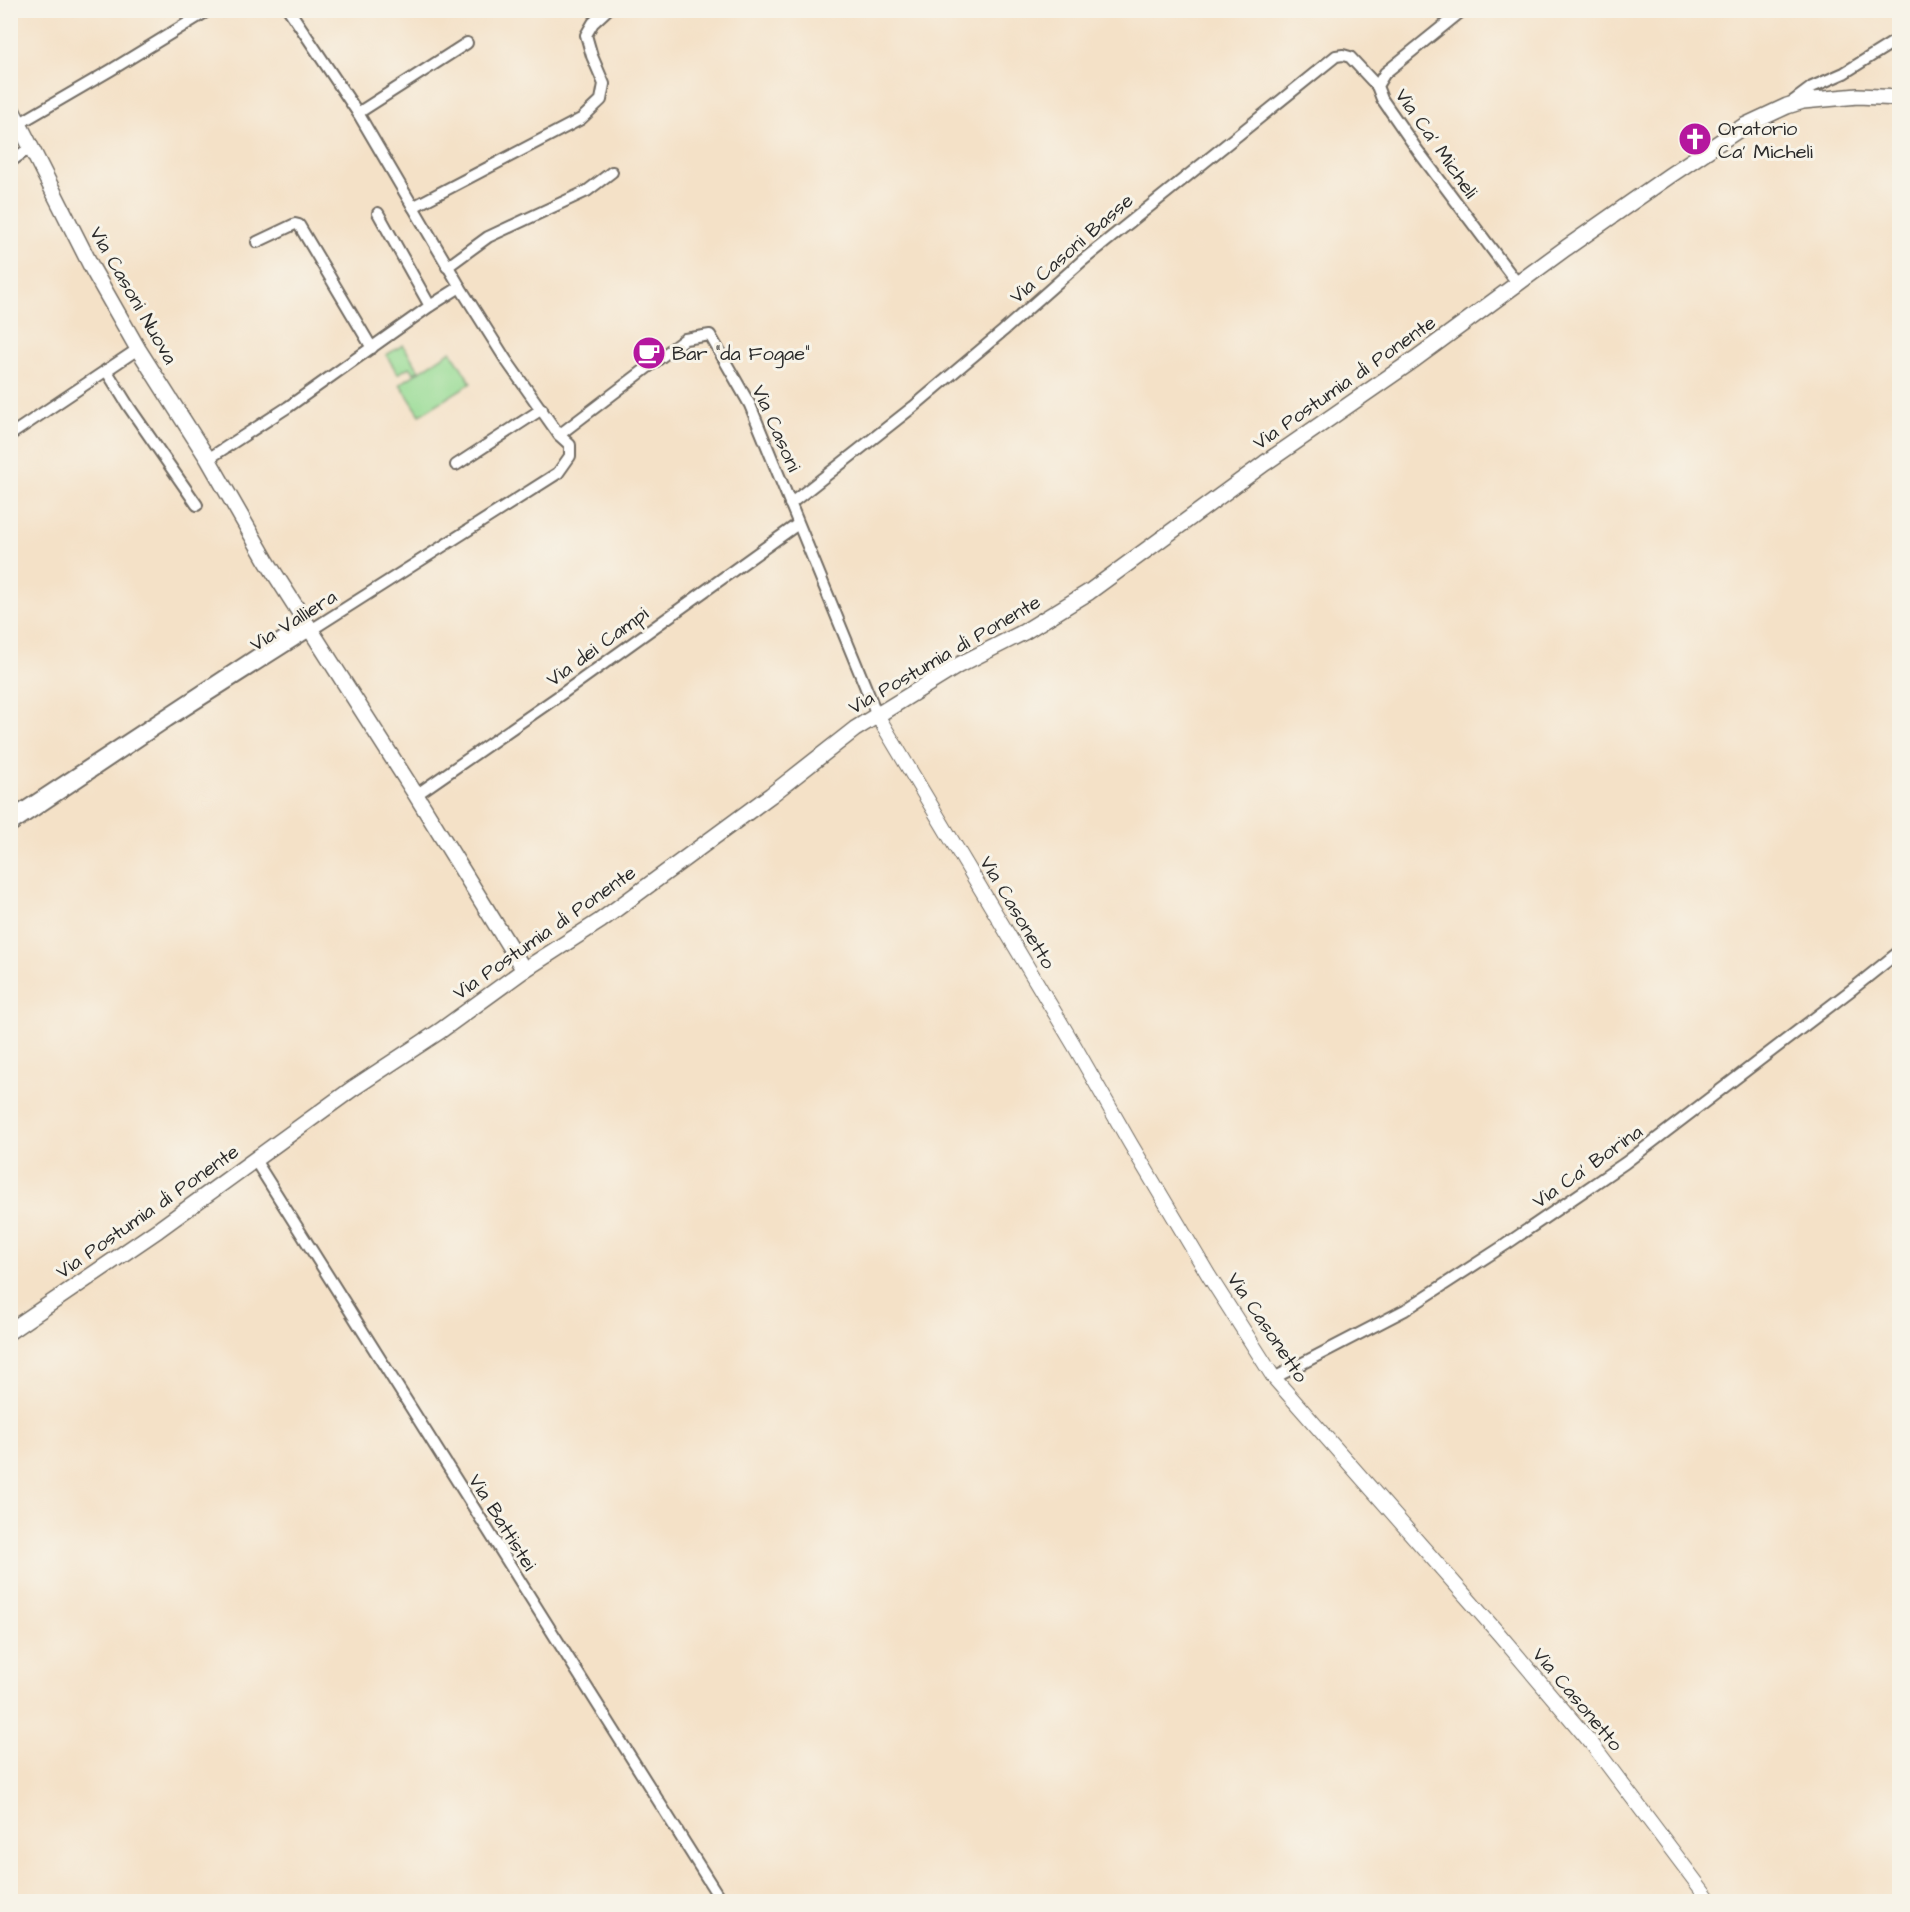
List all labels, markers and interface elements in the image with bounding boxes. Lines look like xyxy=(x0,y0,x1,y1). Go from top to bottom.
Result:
street label: Via Ca' Micheli xyxy=(1388,83,1484,204)
place label: Oratorio Ca' Micheli xyxy=(1718,115,1813,166)
church icon: Oratorio Ca' Micheli xyxy=(1677,121,1713,157)
street label: Via Casoni Basse xyxy=(1004,187,1140,310)
street label: Via Casoni Nuova xyxy=(82,221,184,370)
street label: Via Postumia di Ponente xyxy=(1247,309,1442,457)
cafe icon: Bar "da Fogae" xyxy=(631,335,667,371)
place label: Bar "da Fogae" xyxy=(672,340,810,369)
street label: Via Casoni xyxy=(745,381,808,476)
street label: Via Valliera xyxy=(245,583,342,659)
street label: Via Postumia di Ponente xyxy=(843,588,1046,721)
street label: Via dei Campi xyxy=(541,600,654,693)
street label: Via Casonetto xyxy=(972,851,1062,974)
street label: Via Postumia di Ponente xyxy=(447,859,642,1007)
street label: Via Ca' Borina xyxy=(1527,1118,1648,1215)
street label: Via Postumia di Ponente xyxy=(50,1138,245,1286)
street label: Via Casonetto xyxy=(1220,1267,1314,1388)
street label: Via Battistei xyxy=(461,1469,543,1576)
street label: Via Casonetto xyxy=(1525,1642,1629,1758)

